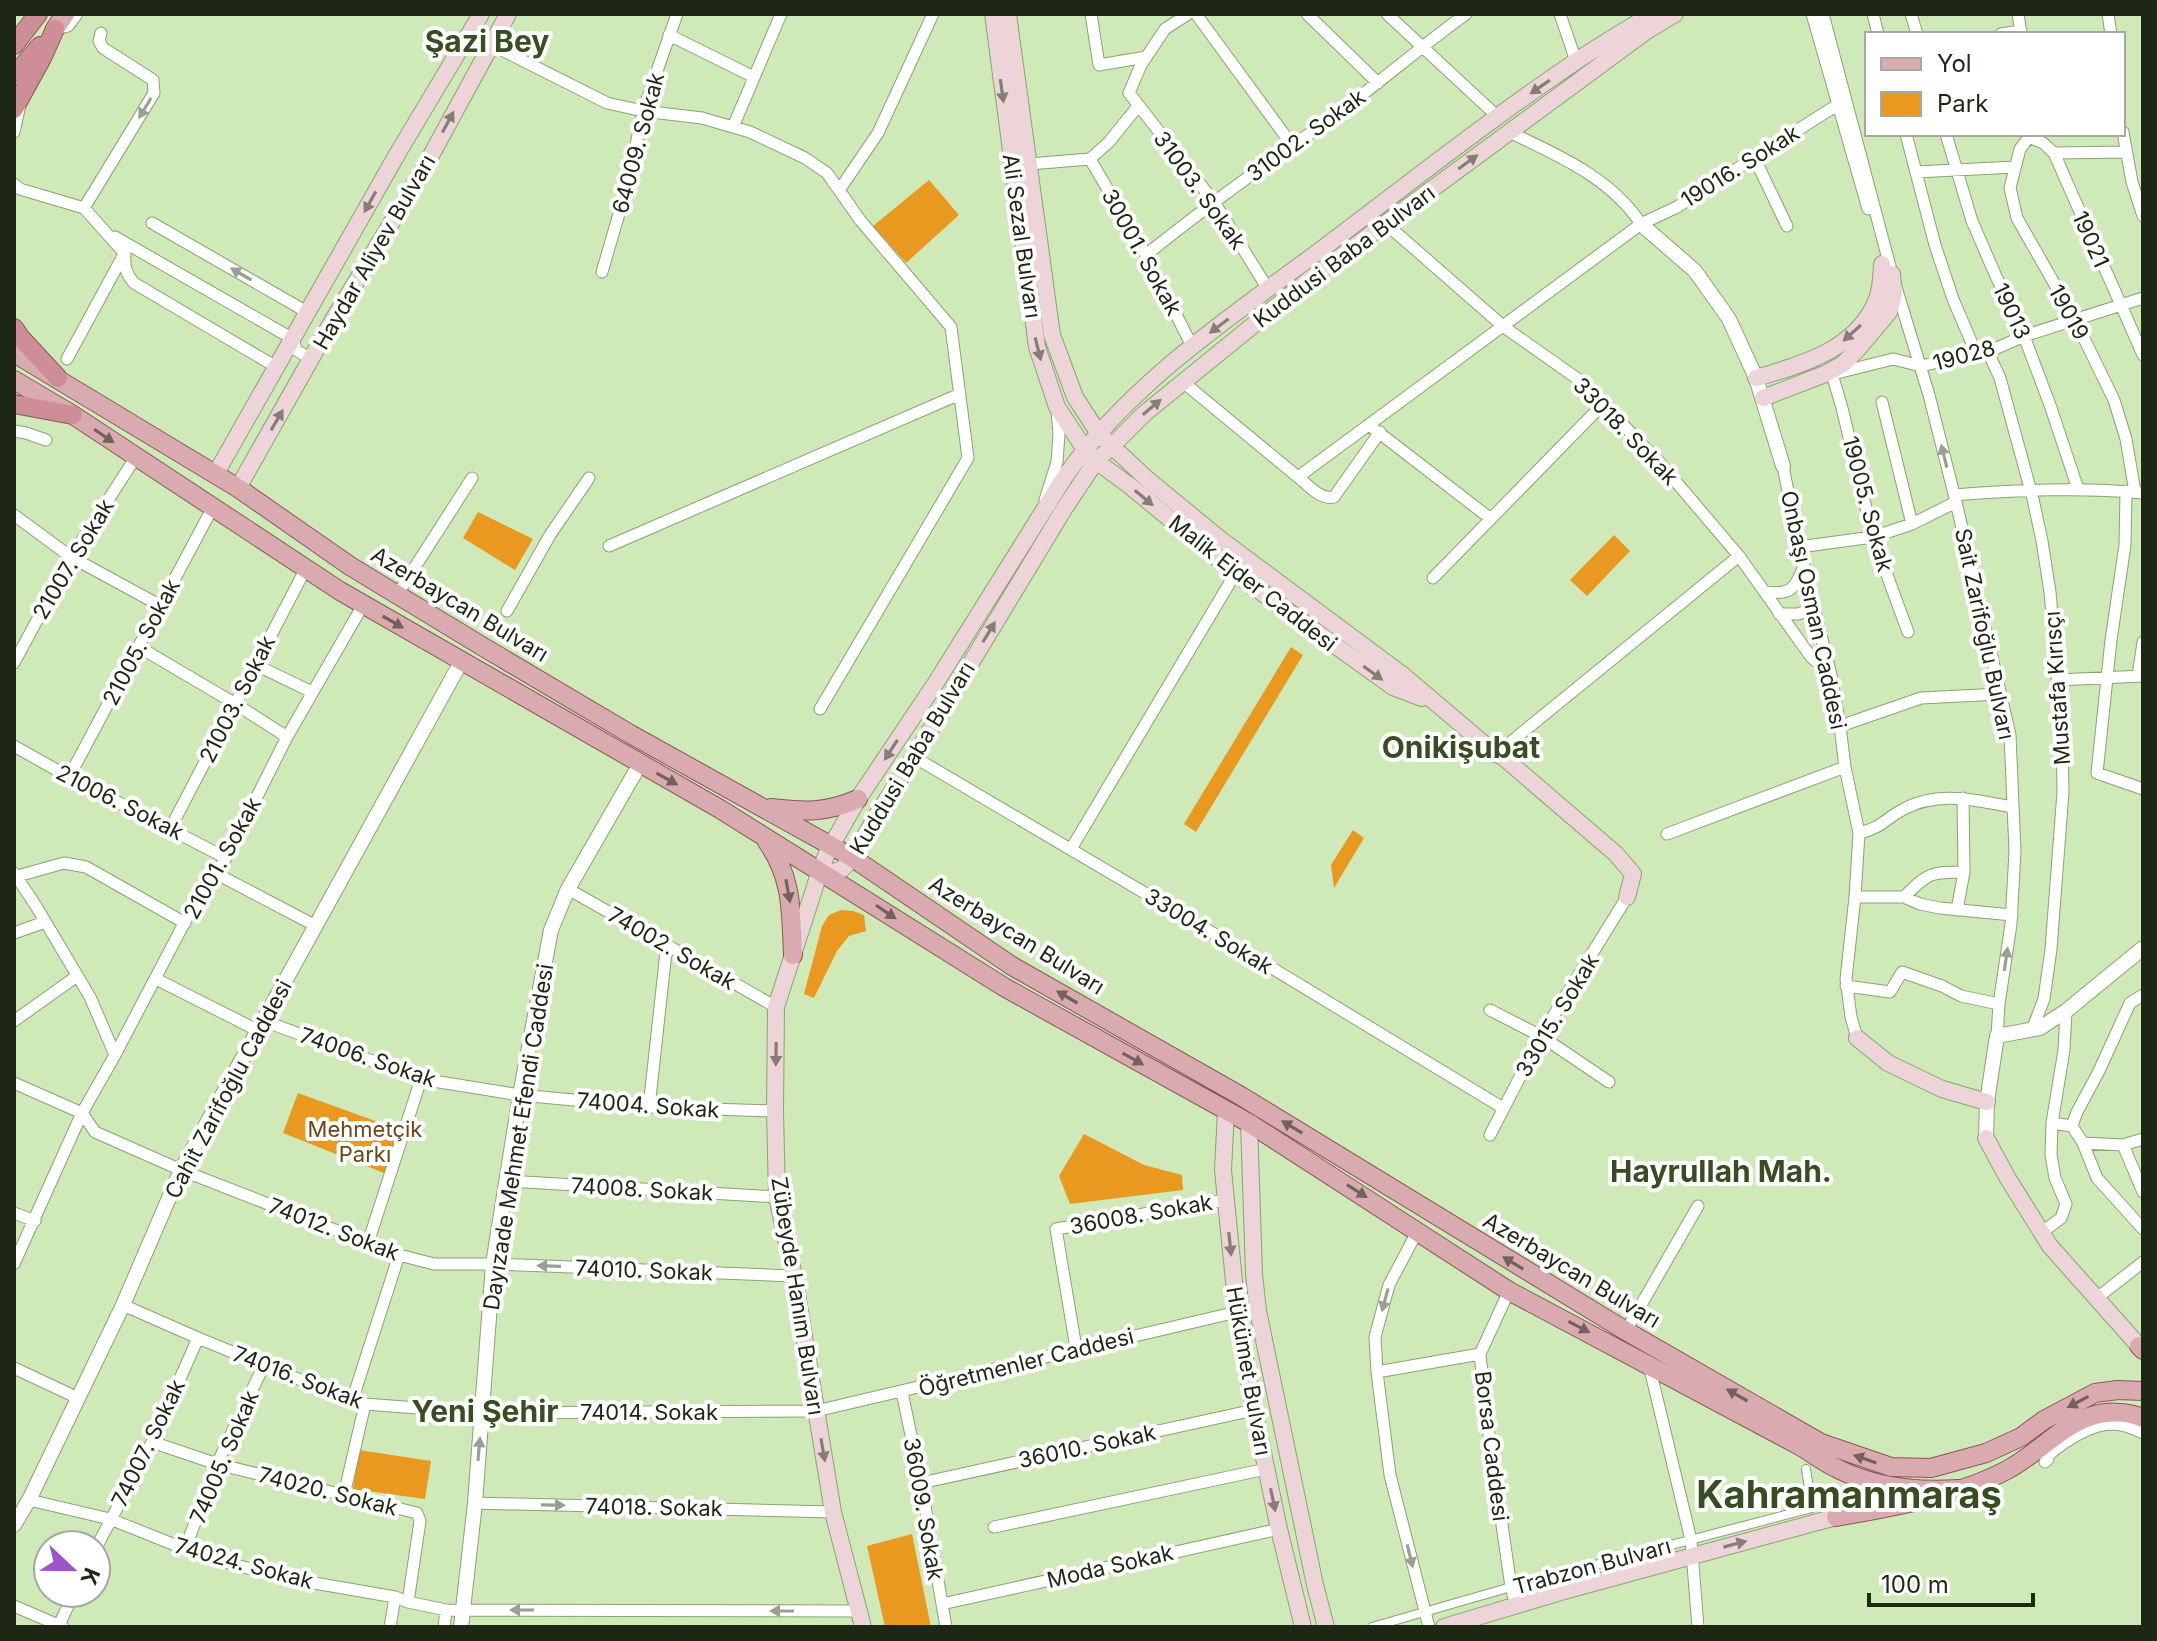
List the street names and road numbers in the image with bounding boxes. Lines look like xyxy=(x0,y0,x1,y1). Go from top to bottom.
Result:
street label: 64009. Sokak xyxy=(607,70,669,216)
street label: 31002. Sokak xyxy=(1242,83,1370,187)
street label: 19016. Sokak xyxy=(1676,119,1804,213)
street label: 31003. Sokak xyxy=(1148,126,1252,254)
street label: Haydar Aliyev Bulvarı xyxy=(308,150,440,354)
street label: Ali Sezal Bulvarı xyxy=(998,152,1046,320)
street label: Kuddusi Baba Bulvarı xyxy=(1248,179,1440,333)
street label: 30001. Sokak xyxy=(1097,184,1187,320)
street label: 19021 xyxy=(2067,207,2115,271)
street label: 19013 xyxy=(1988,279,2036,343)
street label: 19019 xyxy=(2043,280,2095,344)
street label: 19028 xyxy=(1930,334,1998,376)
street label: 33018. Sokak xyxy=(1568,372,1684,490)
street label: 19005. Sokak xyxy=(1837,433,1899,575)
street label: Onbaşı Osman Caddesi xyxy=(1776,488,1852,732)
street label: 21007. Sokak xyxy=(27,494,119,624)
street label: Malik Ejder Caddesi xyxy=(1164,509,1342,657)
street label: Sait Zarifoğlu Bulvarı xyxy=(1950,526,2020,742)
street label: Azerbaycan Bulvarı xyxy=(367,541,553,667)
street label: 21005. Sokak xyxy=(97,574,185,710)
street label: Mustafa Kırısçı xyxy=(2039,610,2075,766)
street label: 21003. Sokak xyxy=(194,631,280,767)
street label: Kuddusi Baba Bulvarı xyxy=(844,657,980,859)
street label: 21006. Sokak xyxy=(52,759,188,845)
street label: 21001. Sokak xyxy=(178,792,266,924)
street label: Azerbaycan Bulvarı xyxy=(925,870,1109,1000)
street label: 33004. Sokak xyxy=(1140,883,1278,979)
street label: 74002. Sokak xyxy=(604,901,740,995)
street label: 33015. Sokak xyxy=(1510,949,1604,1081)
street label: Dayızade Mehmet Efendi Caddesi xyxy=(478,962,558,1312)
street label: Cahit Zarifoğlu Caddesi xyxy=(159,975,297,1203)
street label: 74006. Sokak xyxy=(296,1022,440,1092)
street label: 74004. Sokak xyxy=(576,1087,720,1123)
street label: 74008. Sokak xyxy=(570,1172,714,1206)
street label: Zübeyde Hanım Bulvarı xyxy=(766,1175,830,1417)
street label: 36008. Sokak xyxy=(1068,1189,1214,1239)
street label: 74012. Sokak xyxy=(265,1192,403,1266)
street label: Azerbaycan Bulvarı xyxy=(1479,1207,1665,1333)
street label: 74010. Sokak xyxy=(575,1255,713,1285)
street label: Hükümet Bulvarı xyxy=(1221,1284,1277,1458)
street label: Öğretmenler Caddesi xyxy=(916,1323,1136,1401)
street label: 74016. Sokak xyxy=(229,1340,367,1414)
street label: Borsa Caddesi xyxy=(1470,1369,1514,1523)
street label: 74007. Sokak xyxy=(106,1375,190,1511)
street label: 74005. Sokak xyxy=(184,1386,264,1528)
street label: 74014. Sokak xyxy=(580,1399,718,1425)
street label: 36010. Sokak xyxy=(1016,1419,1158,1473)
street label: 36009. Sokak xyxy=(899,1436,949,1582)
street label: 74020. Sokak xyxy=(256,1461,400,1521)
street label: 74018. Sokak xyxy=(585,1493,723,1521)
street label: 74024. Sokak xyxy=(172,1532,316,1594)
street label: Trabzon Bulvarı xyxy=(1510,1532,1674,1600)
street label: Moda Sokak xyxy=(1044,1539,1176,1593)

